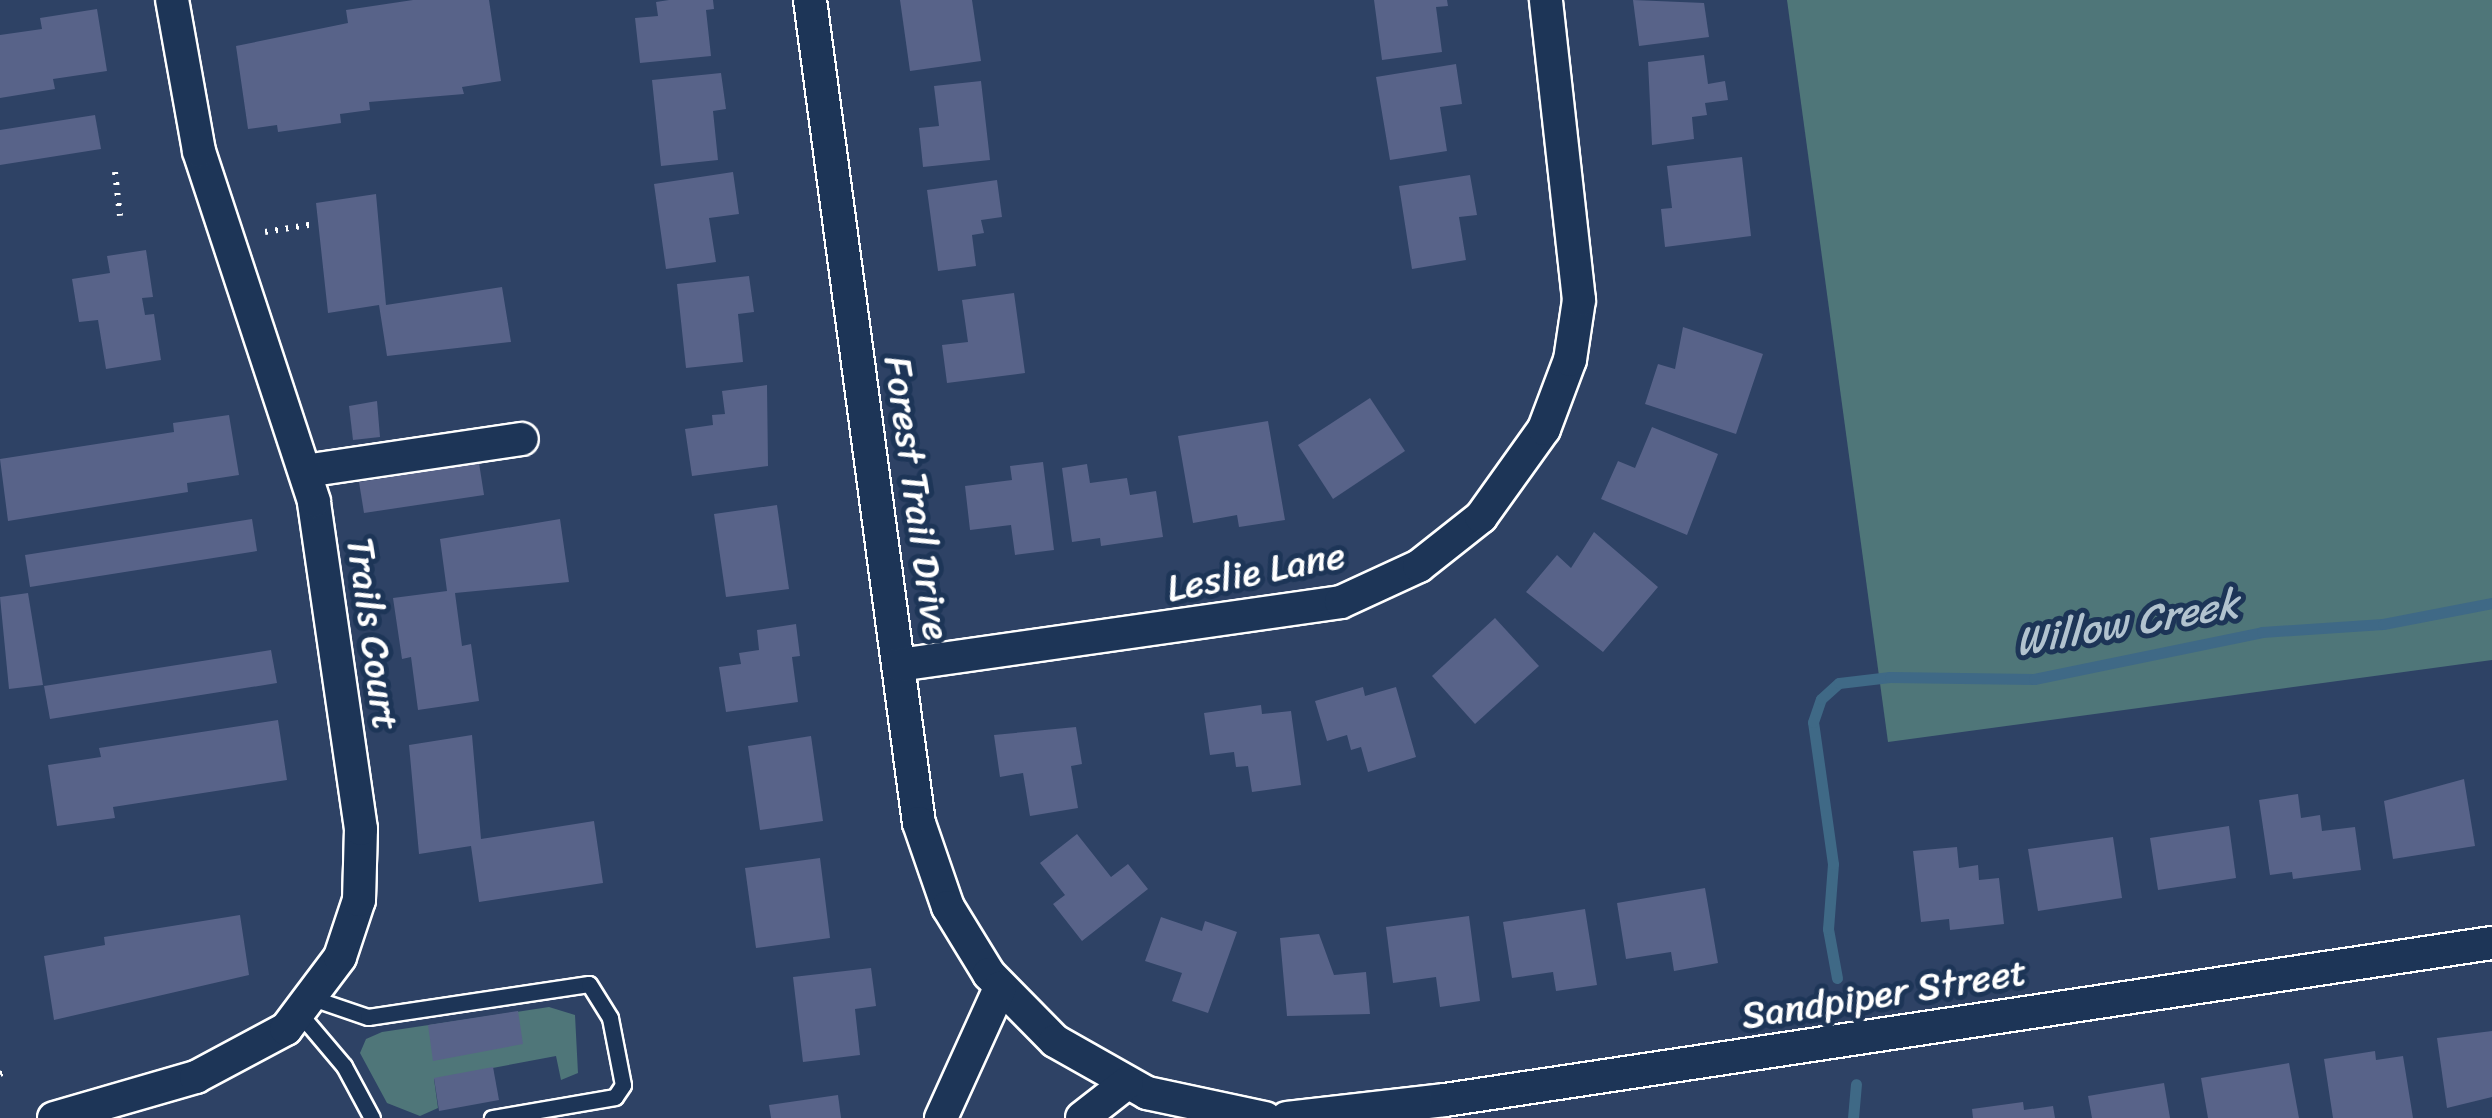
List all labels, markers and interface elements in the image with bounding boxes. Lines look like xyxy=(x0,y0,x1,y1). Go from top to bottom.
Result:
street label: Forest Trail Drive xyxy=(874,353,960,643)
street label: Leslie Lane xyxy=(1163,532,1349,612)
street label: Trails Court xyxy=(337,534,409,734)
water label: Willow Creek xyxy=(2011,580,2243,666)
street label: Sandpiper Street xyxy=(1738,949,2030,1039)

